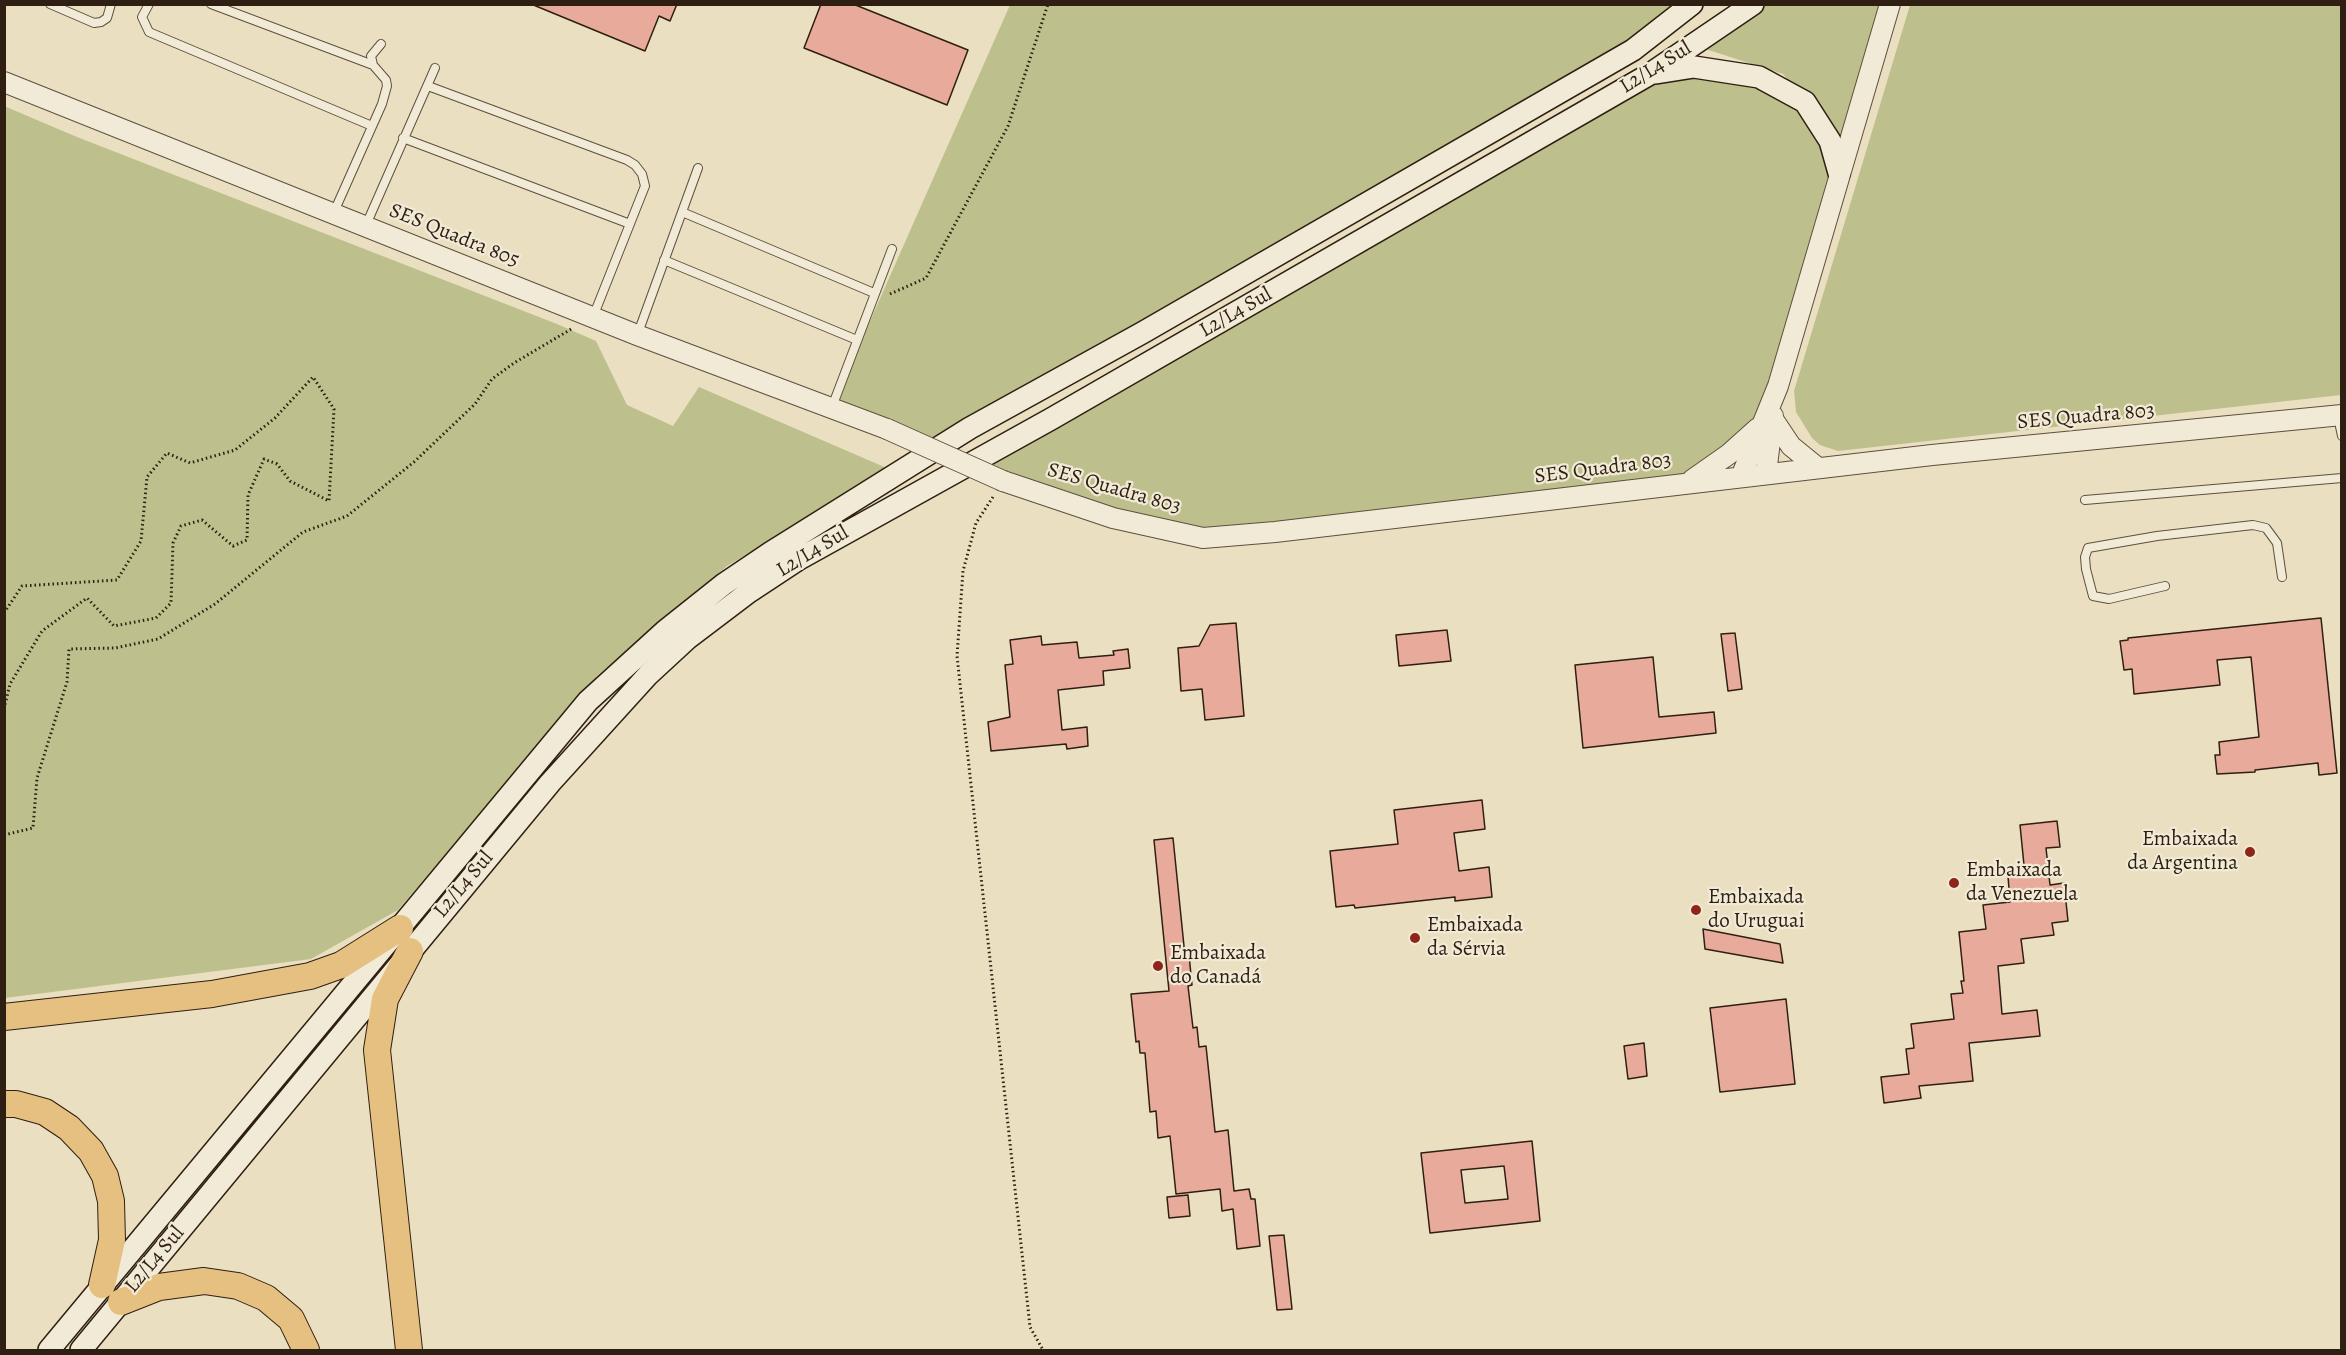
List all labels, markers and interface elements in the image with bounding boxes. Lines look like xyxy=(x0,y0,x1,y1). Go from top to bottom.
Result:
street label: L2/L4 Sul xyxy=(1616,36,1696,100)
street label: SES Quadra 805 xyxy=(385,198,523,274)
street label: L2/L4 Sul xyxy=(1195,282,1277,344)
street label: SES Quadra 803 xyxy=(2016,398,2156,436)
street label: SES Quadra 803 xyxy=(1533,448,1673,490)
street label: SES Quadra 803 xyxy=(1044,458,1184,520)
street label: L2/L4 Sul xyxy=(772,521,854,583)
place label: Embaixada da Argentina xyxy=(2127,827,2238,877)
marker: Embaixada da Argentina xyxy=(2243,845,2257,859)
street label: L2/L4 Sul xyxy=(429,846,499,924)
place label: Embaixada da Venezuela xyxy=(1966,858,2078,908)
marker: Embaixada da Venezuela xyxy=(1947,876,1961,890)
place label: Embaixada do Uruguai xyxy=(1708,885,1805,935)
marker: Embaixada do Uruguai xyxy=(1689,903,1703,917)
place label: Embaixada da Sérvia xyxy=(1427,913,1523,963)
marker: Embaixada da Sérvia xyxy=(1408,931,1422,945)
place label: Embaixada do Canadá xyxy=(1170,941,1266,991)
marker: Embaixada do Canadá xyxy=(1151,959,1165,973)
street label: L2/L4 Sul xyxy=(120,1221,190,1299)

